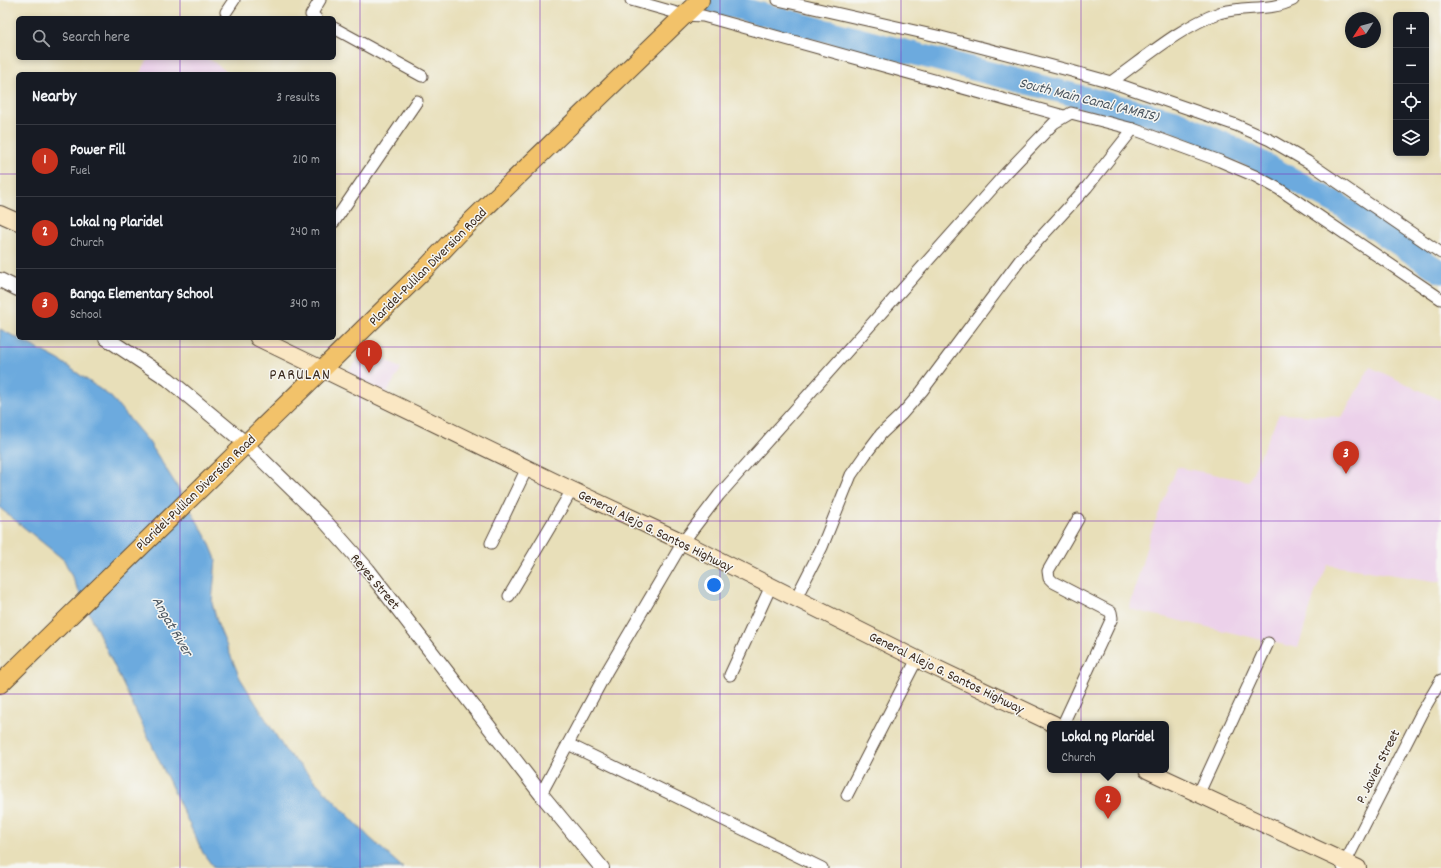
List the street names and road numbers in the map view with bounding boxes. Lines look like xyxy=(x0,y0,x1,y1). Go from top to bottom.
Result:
street label: Plaridel-Pulilan Diversion Road xyxy=(365,204,492,331)
street label: Plaridel-Pulilan Diversion Road xyxy=(132,431,261,556)
street label: General Alejo G. Santos Highway xyxy=(574,485,736,578)
street label: Reyes Street xyxy=(345,550,404,615)
street label: General Alejo G. Santos Highway xyxy=(865,627,1027,720)
street label: P. Javier Street xyxy=(1352,726,1406,807)

